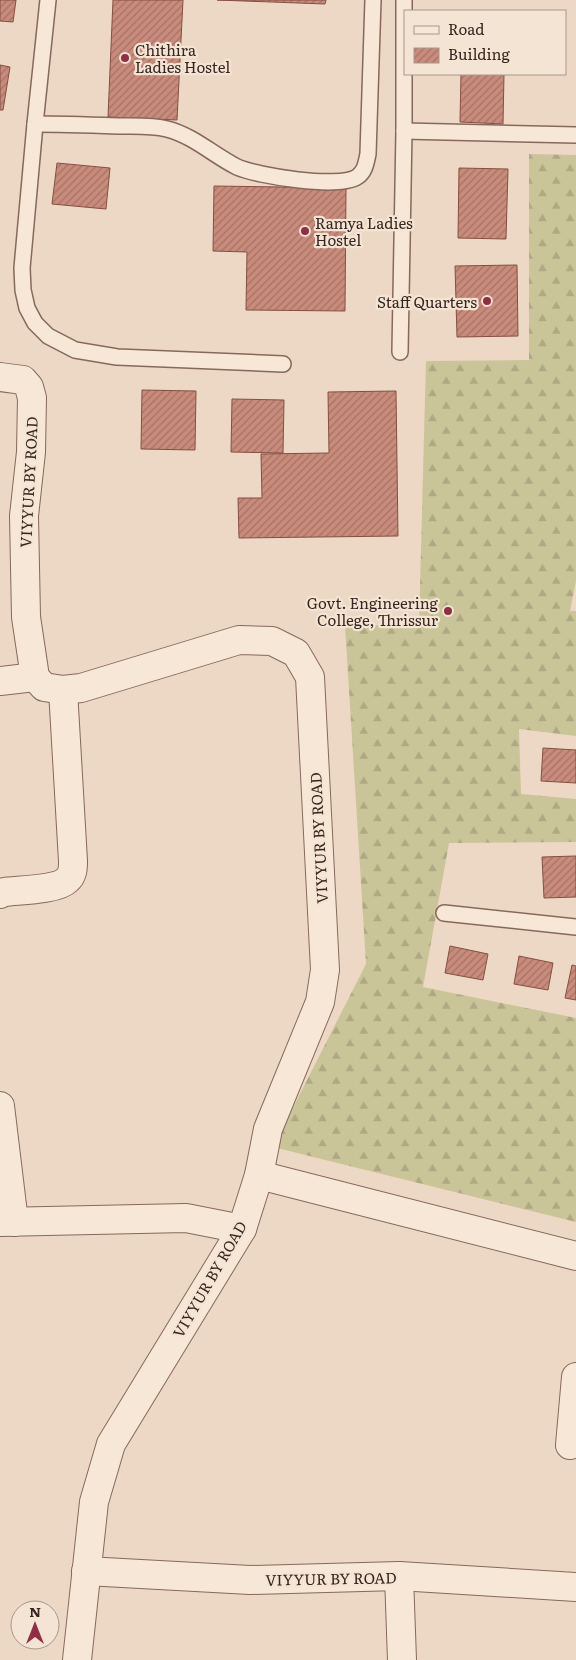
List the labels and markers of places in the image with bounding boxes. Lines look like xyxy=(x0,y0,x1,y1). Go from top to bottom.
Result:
place label: Chithira Ladies Hostel xyxy=(135,38,230,78)
marker: Chithira Ladies Hostel xyxy=(119,52,131,64)
place label: Ramya Ladies Hostel xyxy=(315,211,413,251)
marker: Ramya Ladies Hostel xyxy=(299,225,311,237)
place label: Staff Quarters xyxy=(377,290,477,313)
marker: Staff Quarters xyxy=(481,295,493,307)
place label: Govt. Engineering College, Thrissur xyxy=(307,591,439,631)
marker: Govt. Engineering College, Thrissur xyxy=(442,605,454,617)

